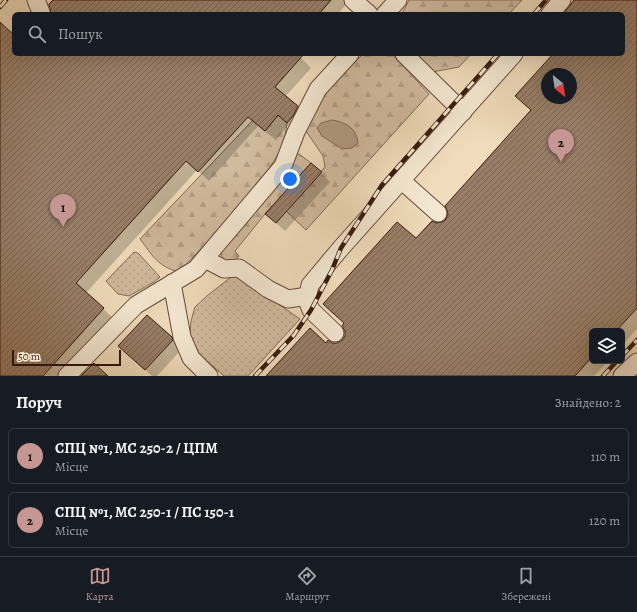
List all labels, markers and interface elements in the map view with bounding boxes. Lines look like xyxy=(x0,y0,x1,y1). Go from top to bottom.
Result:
search box xyxy=(12,12,625,56)
icon: search xyxy=(26,23,48,45)
text: Пошук xyxy=(58,24,103,44)
north arrow xyxy=(541,68,577,104)
pin: 2 xyxy=(548,129,574,162)
your location xyxy=(280,169,300,189)
pin: 1 xyxy=(50,194,76,227)
map controls xyxy=(589,328,625,364)
button: layers xyxy=(589,328,625,364)
scale bar xyxy=(12,348,121,367)
text: 50 m xyxy=(18,349,40,364)
text: Поруч xyxy=(16,391,62,414)
text: Знайдено: 2 xyxy=(555,394,621,411)
text: СПЦ №1, МС 250-2 / ЦПМ xyxy=(55,438,218,458)
text: 1 xyxy=(28,448,32,465)
text: 110 m xyxy=(591,448,620,465)
text: Місце xyxy=(55,458,88,475)
text: СПЦ №1, МС 250-1 / ПС 150-1 xyxy=(55,502,234,522)
text: 2 xyxy=(27,512,33,529)
text: 120 m xyxy=(589,512,620,529)
text: Місце xyxy=(55,522,88,539)
tab: Карта xyxy=(86,565,114,604)
tab: Маршрут xyxy=(285,565,330,604)
tab: Збережені xyxy=(501,565,551,604)

